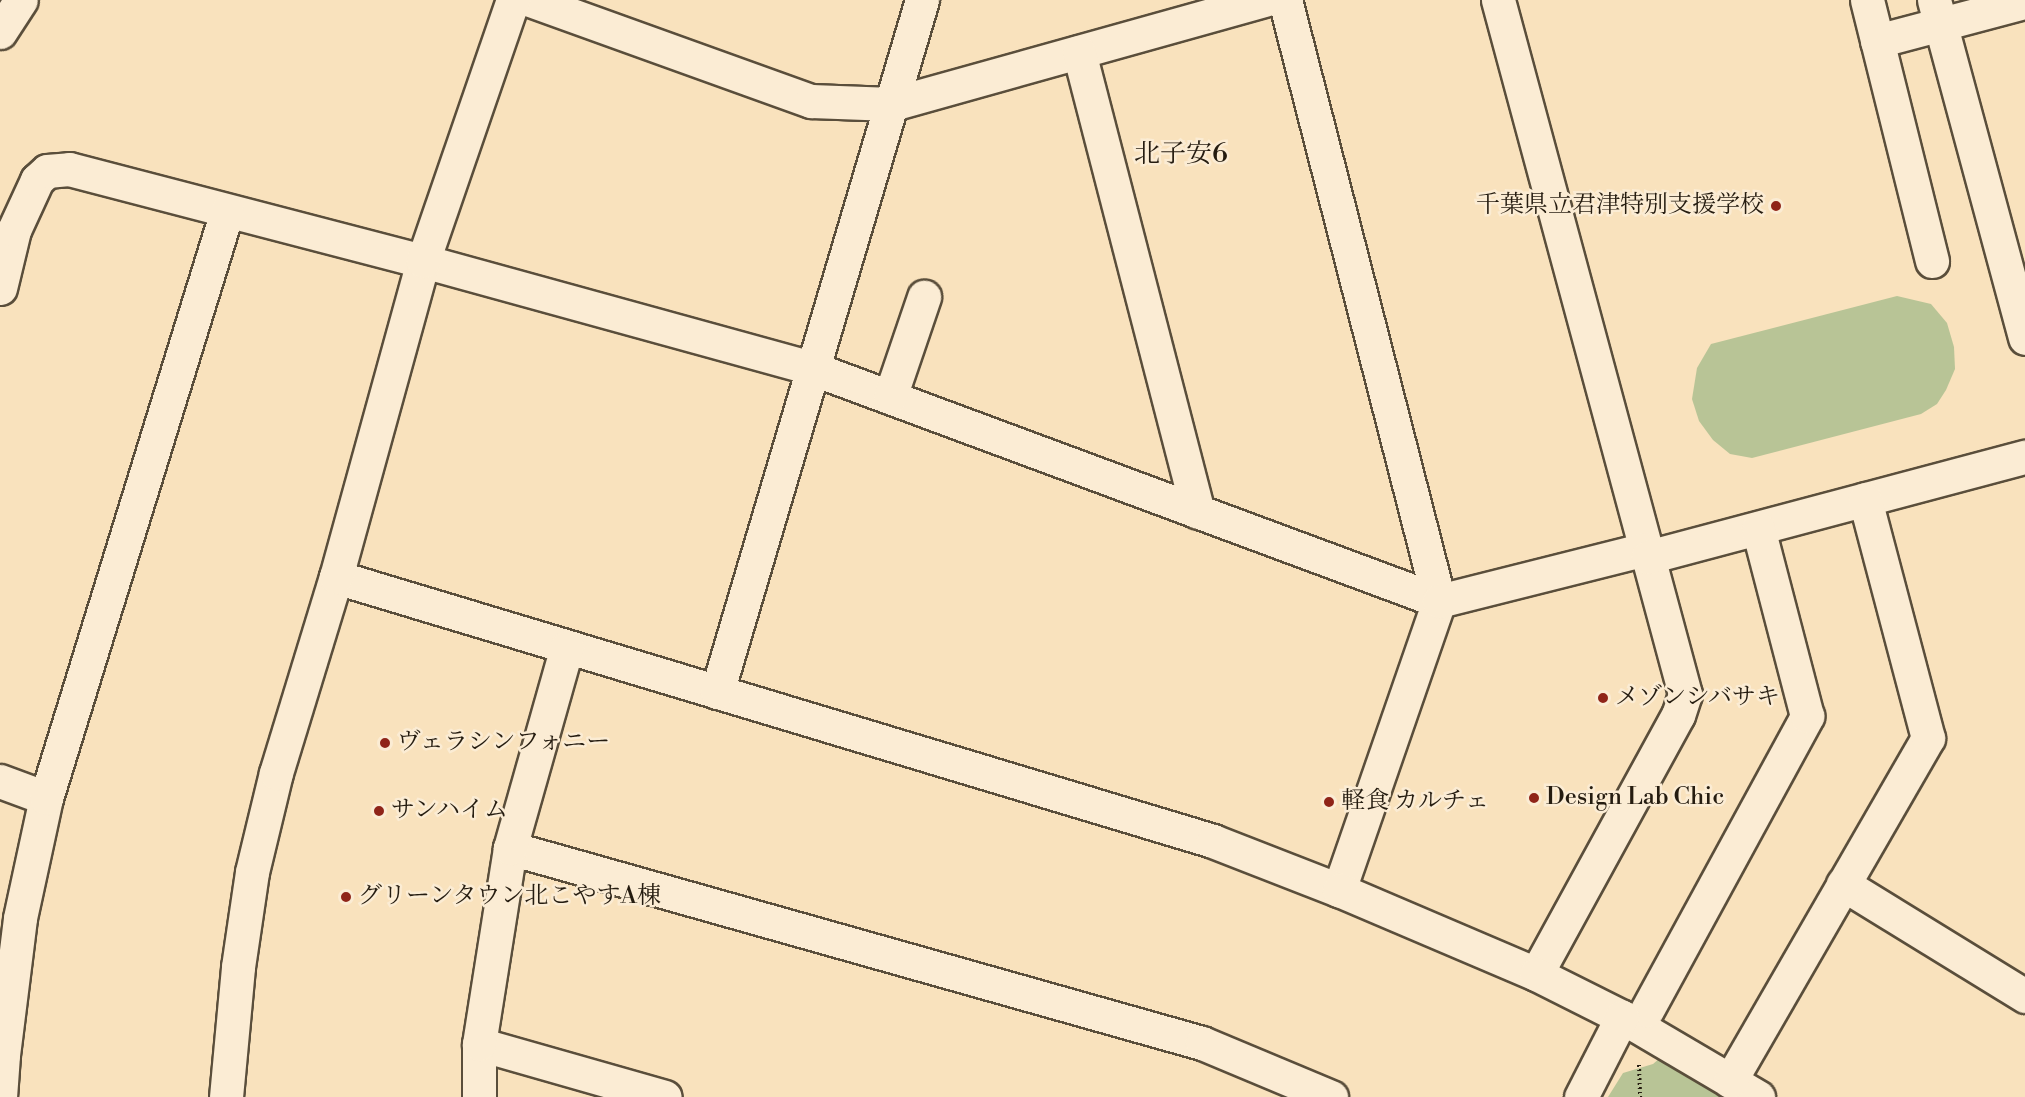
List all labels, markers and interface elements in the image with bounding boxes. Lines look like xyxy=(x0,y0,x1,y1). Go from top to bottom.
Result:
district label: 北子安6 xyxy=(1134,139,1228,171)
place label: 千葉県立君津特別支援学校 xyxy=(1476,192,1764,220)
marker: 千葉県立君津特別支援学校 xyxy=(1769,199,1783,213)
place label: メゾンシバサキ xyxy=(1615,684,1783,712)
marker: メゾンシバサキ xyxy=(1596,691,1610,705)
place label: ヴェラシンフォニー xyxy=(397,729,613,757)
marker: ヴェラシンフォニー xyxy=(378,736,392,750)
place label: Design Lab Chic xyxy=(1546,784,1724,812)
place label: 軽食 カルチェ xyxy=(1341,788,1490,816)
marker: Design Lab Chic xyxy=(1527,791,1541,805)
marker: 軽食 カルチェ xyxy=(1322,795,1336,809)
place label: サンハイム xyxy=(391,797,511,825)
marker: サンハイム xyxy=(372,804,386,818)
place label: グリーンタウン北こやすA棟 xyxy=(358,883,662,911)
marker: グリーンタウン北こやすA棟 xyxy=(339,890,353,904)

